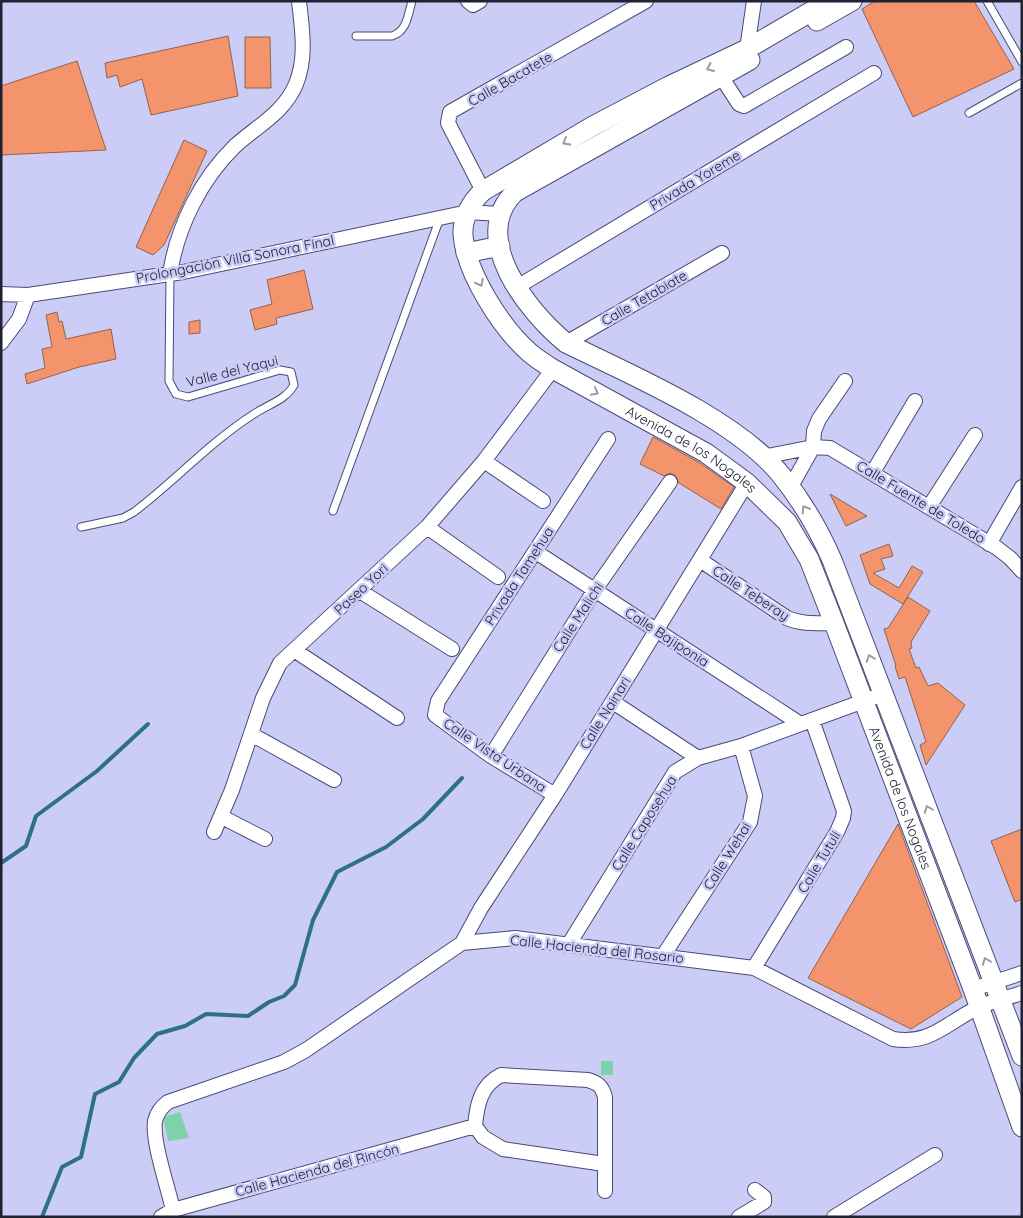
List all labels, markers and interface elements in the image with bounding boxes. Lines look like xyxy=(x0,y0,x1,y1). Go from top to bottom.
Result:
street label: Calle Bacatete xyxy=(465,48,555,110)
one-way arrow xyxy=(706,61,715,72)
one-way arrow xyxy=(562,136,571,146)
street label: Privada Yoreme xyxy=(646,146,744,214)
street label: Prolongación Villa Sonora Final xyxy=(134,231,336,287)
street label: Calle Tetabiate xyxy=(598,266,690,330)
one-way arrow xyxy=(474,278,484,287)
street label: Valle del Yaqui xyxy=(184,351,280,391)
one-way arrow xyxy=(590,386,599,396)
street label: Avenida de los Nogales xyxy=(623,402,761,497)
street label: Calle Fuente de Toledo xyxy=(853,456,989,548)
one-way arrow xyxy=(801,506,811,515)
street label: Privada Tamehua xyxy=(480,523,558,629)
street label: Paseo Yori xyxy=(330,559,392,619)
street label: Calle Teberay xyxy=(709,561,793,625)
street label: Calle Malichi xyxy=(549,578,607,656)
street label: Calle Bajiponia xyxy=(622,603,712,671)
one-way arrow xyxy=(865,654,876,663)
street label: Calle Nainari xyxy=(576,673,634,753)
street label: Calle Vista Urbana xyxy=(440,714,550,796)
street label: Avenida de los Nogales xyxy=(865,724,936,872)
street label: Calle Caposehua xyxy=(607,772,681,874)
one-way arrow xyxy=(924,805,934,814)
street label: Calle Wehai xyxy=(699,819,755,893)
street label: Calle Tutuli xyxy=(793,828,845,896)
street label: Calle Hacienda del Rosario xyxy=(509,931,685,967)
one-way arrow xyxy=(982,957,993,966)
street label: Calle Hacienda del Rincón xyxy=(233,1139,401,1201)

